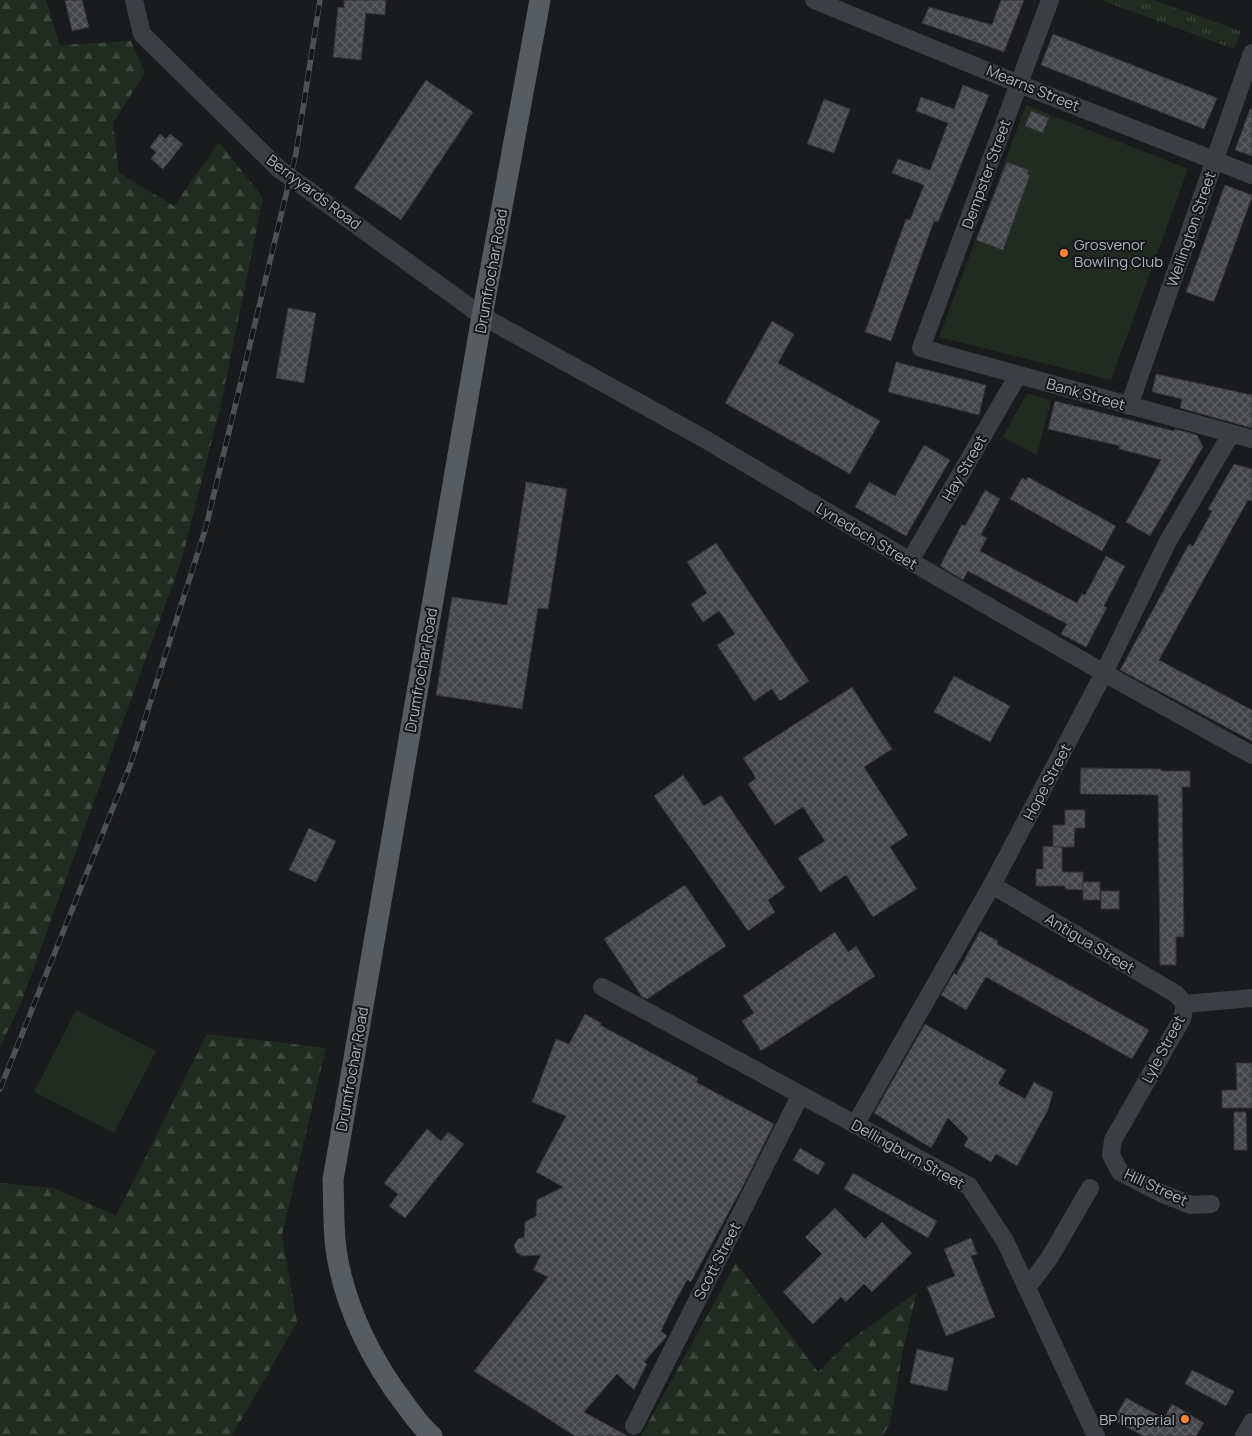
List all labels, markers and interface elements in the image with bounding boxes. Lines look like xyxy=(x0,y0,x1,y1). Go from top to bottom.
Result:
street label: Mearns Street xyxy=(983,60,1083,116)
street label: Dempster Street xyxy=(956,116,1016,232)
street label: Berryyards Road xyxy=(263,150,365,234)
street label: Wellington Street xyxy=(1161,168,1221,290)
street label: Drumfrochar Road xyxy=(470,207,512,335)
place label: Grosvenor Bowling Club xyxy=(1074,234,1163,272)
marker: Grosvenor Bowling Club xyxy=(1058,247,1070,259)
street label: Bank Street xyxy=(1044,373,1128,415)
street label: Hay Street xyxy=(937,431,991,505)
street label: Lynedoch Street xyxy=(813,498,921,574)
street label: Drumfrochar Road xyxy=(400,606,442,734)
street label: Hope Street xyxy=(1018,740,1076,824)
street label: Antigua Street xyxy=(1041,908,1139,978)
street label: Drumfrochar Road xyxy=(331,1005,373,1133)
street label: Lyle Street xyxy=(1136,1011,1190,1087)
street label: Dellingburn Street xyxy=(848,1114,968,1194)
street label: Hill Street xyxy=(1121,1163,1191,1211)
street label: Scott Street xyxy=(688,1219,746,1303)
place label: BP Imperial xyxy=(1099,1409,1175,1430)
marker: BP Imperial xyxy=(1179,1413,1191,1425)

